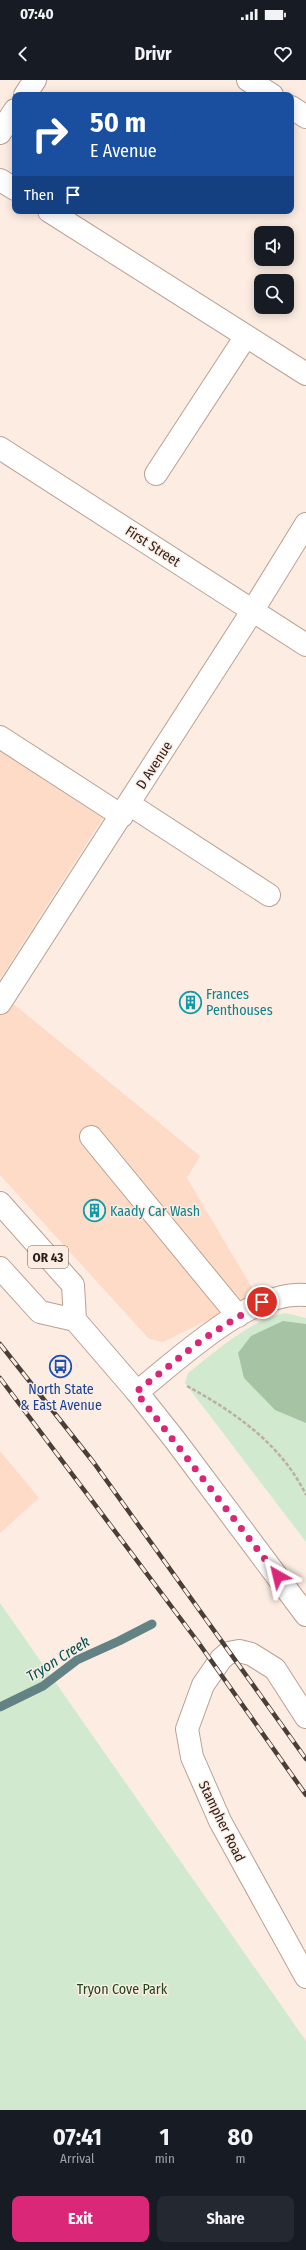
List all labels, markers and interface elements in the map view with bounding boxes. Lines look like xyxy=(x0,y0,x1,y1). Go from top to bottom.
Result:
text: 07:40 xyxy=(20,5,54,23)
icon: back xyxy=(12,43,34,65)
text: Drivr xyxy=(134,43,172,65)
icon: heart xyxy=(272,43,294,65)
text: 50 m xyxy=(90,106,146,139)
icon: right xyxy=(24,108,76,160)
text: E Avenue xyxy=(90,140,157,162)
icon: arrive xyxy=(62,184,84,206)
text: Then xyxy=(24,186,54,204)
map controls xyxy=(254,226,294,314)
button: sound xyxy=(254,226,294,266)
button: search xyxy=(254,274,294,314)
street label: First Street xyxy=(122,522,184,571)
street label: D Avenue xyxy=(133,738,176,792)
place label: Frances Penthouses xyxy=(206,986,273,1019)
building icon: Frances Penthouses xyxy=(177,989,203,1015)
building icon: Kaady Car Wash xyxy=(81,1198,107,1224)
place label: Kaady Car Wash xyxy=(110,1203,200,1220)
road number: OR 43 xyxy=(28,1246,68,1268)
pin xyxy=(245,1285,279,1319)
icon: arrive xyxy=(251,1291,273,1313)
bus stop icon: North State & East Avenue xyxy=(48,1354,74,1380)
place label: North State & East Avenue xyxy=(20,1381,102,1414)
position arrow xyxy=(257,1555,299,1597)
water label: Tryon Creek xyxy=(23,1632,93,1685)
street label: Stampher Road xyxy=(195,1778,248,1864)
park label: Tryon Cove Park xyxy=(77,1981,168,1998)
text: 07:41 xyxy=(53,2123,102,2151)
text: 1 xyxy=(160,2123,170,2151)
text: 80 xyxy=(227,2123,253,2151)
text: Arrival xyxy=(60,2151,95,2166)
text: min xyxy=(155,2151,175,2166)
text: m xyxy=(235,2151,245,2166)
button: Exit xyxy=(12,2196,149,2242)
button: Share xyxy=(157,2196,294,2242)

